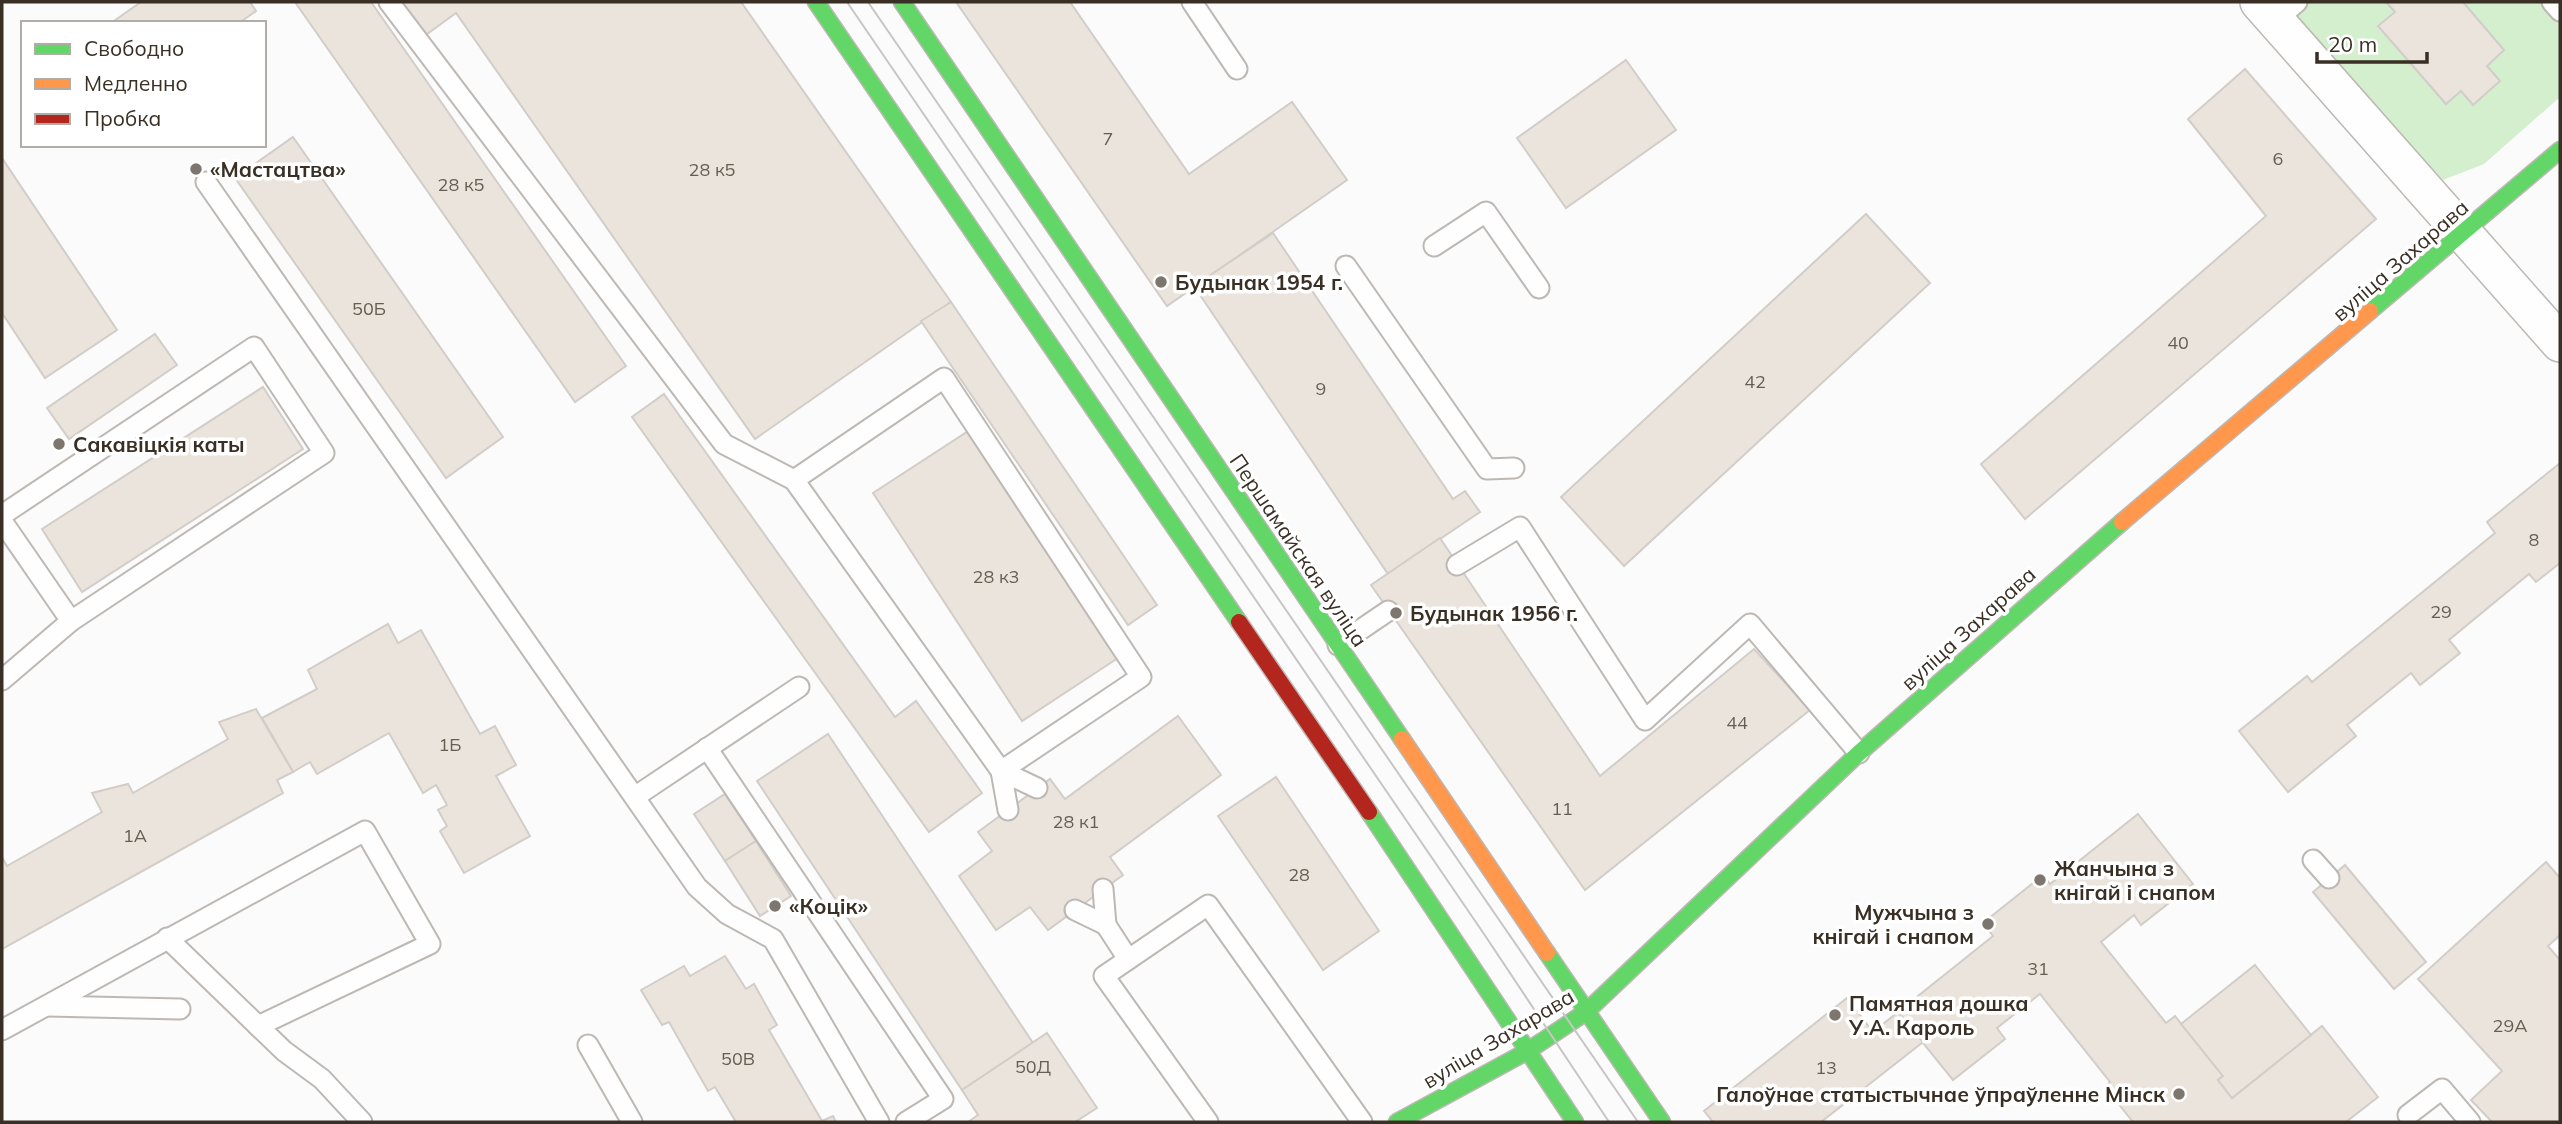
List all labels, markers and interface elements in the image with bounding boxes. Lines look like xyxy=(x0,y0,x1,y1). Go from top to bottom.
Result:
legend xyxy=(21,21,266,147)
scale bar xyxy=(2317,21,2427,65)
text: 20 m xyxy=(2328,31,2377,57)
text: Свободно xyxy=(84,35,184,61)
text: Медленно xyxy=(84,70,188,96)
text: Пробка xyxy=(84,105,161,131)
house number: 7 xyxy=(1103,127,1113,150)
house number: 6 xyxy=(2273,147,2283,170)
place label: «Мастацтва» xyxy=(210,156,346,182)
house number: 28 к5 xyxy=(689,158,736,181)
marker: «Мастацтва» xyxy=(188,161,204,177)
house number: 28 к5 xyxy=(438,173,485,196)
street label: вуліца Захарава xyxy=(2327,194,2473,326)
place label: Будынак 1954 г. xyxy=(1175,269,1343,295)
marker: Будынак 1954 г. xyxy=(1153,274,1169,290)
house number: 50Б xyxy=(352,297,386,320)
house number: 40 xyxy=(2167,331,2189,354)
house number: 42 xyxy=(1744,370,1766,393)
house number: 9 xyxy=(1316,377,1326,400)
place label: Сакавіцкія каты xyxy=(73,431,245,457)
marker: Сакавіцкія каты xyxy=(51,436,67,452)
street label: Першамайская вуліца xyxy=(1225,449,1373,651)
house number: 8 xyxy=(2529,528,2539,551)
street label: вуліца Захарава xyxy=(1895,561,2041,695)
house number: 28 к3 xyxy=(973,565,1019,588)
place label: Будынак 1956 г. xyxy=(1410,600,1578,626)
house number: 29 xyxy=(2430,600,2452,623)
marker: Будынак 1956 г. xyxy=(1388,605,1404,621)
house number: 44 xyxy=(1726,711,1748,734)
house number: 1Б xyxy=(439,733,462,756)
house number: 11 xyxy=(1551,797,1573,820)
house number: 28 к1 xyxy=(1053,810,1099,833)
house number: 1А xyxy=(123,824,147,847)
place label: Жанчына з кнігай і снапом xyxy=(2054,855,2216,905)
house number: 28 xyxy=(1288,863,1310,886)
marker: Жанчына з кнігай і снапом xyxy=(2032,872,2048,888)
place label: «Коцік» xyxy=(789,893,868,919)
marker: «Коцік» xyxy=(767,898,783,914)
place label: Мужчына з кнігай і снапом xyxy=(1812,899,1974,949)
marker: Мужчына з кнігай і снапом xyxy=(1980,916,1996,932)
house number: 31 xyxy=(2027,957,2049,980)
street label: вуліца Захарава xyxy=(1418,983,1578,1093)
place label: Памятная дошка У.А. Кароль xyxy=(1848,990,2028,1040)
marker: Памятная дошка У.А. Кароль xyxy=(1827,1007,1843,1023)
house number: 29А xyxy=(2493,1014,2527,1037)
house number: 50В xyxy=(721,1047,755,1070)
house number: 50Д xyxy=(1015,1055,1052,1078)
house number: 13 xyxy=(1815,1056,1837,1079)
place label: Галоўнае статыстычнае ўпраўленне Мінск xyxy=(1716,1081,2166,1107)
marker: Галоўнае статыстычнае ўпраўленне Мінск xyxy=(2171,1086,2187,1102)

